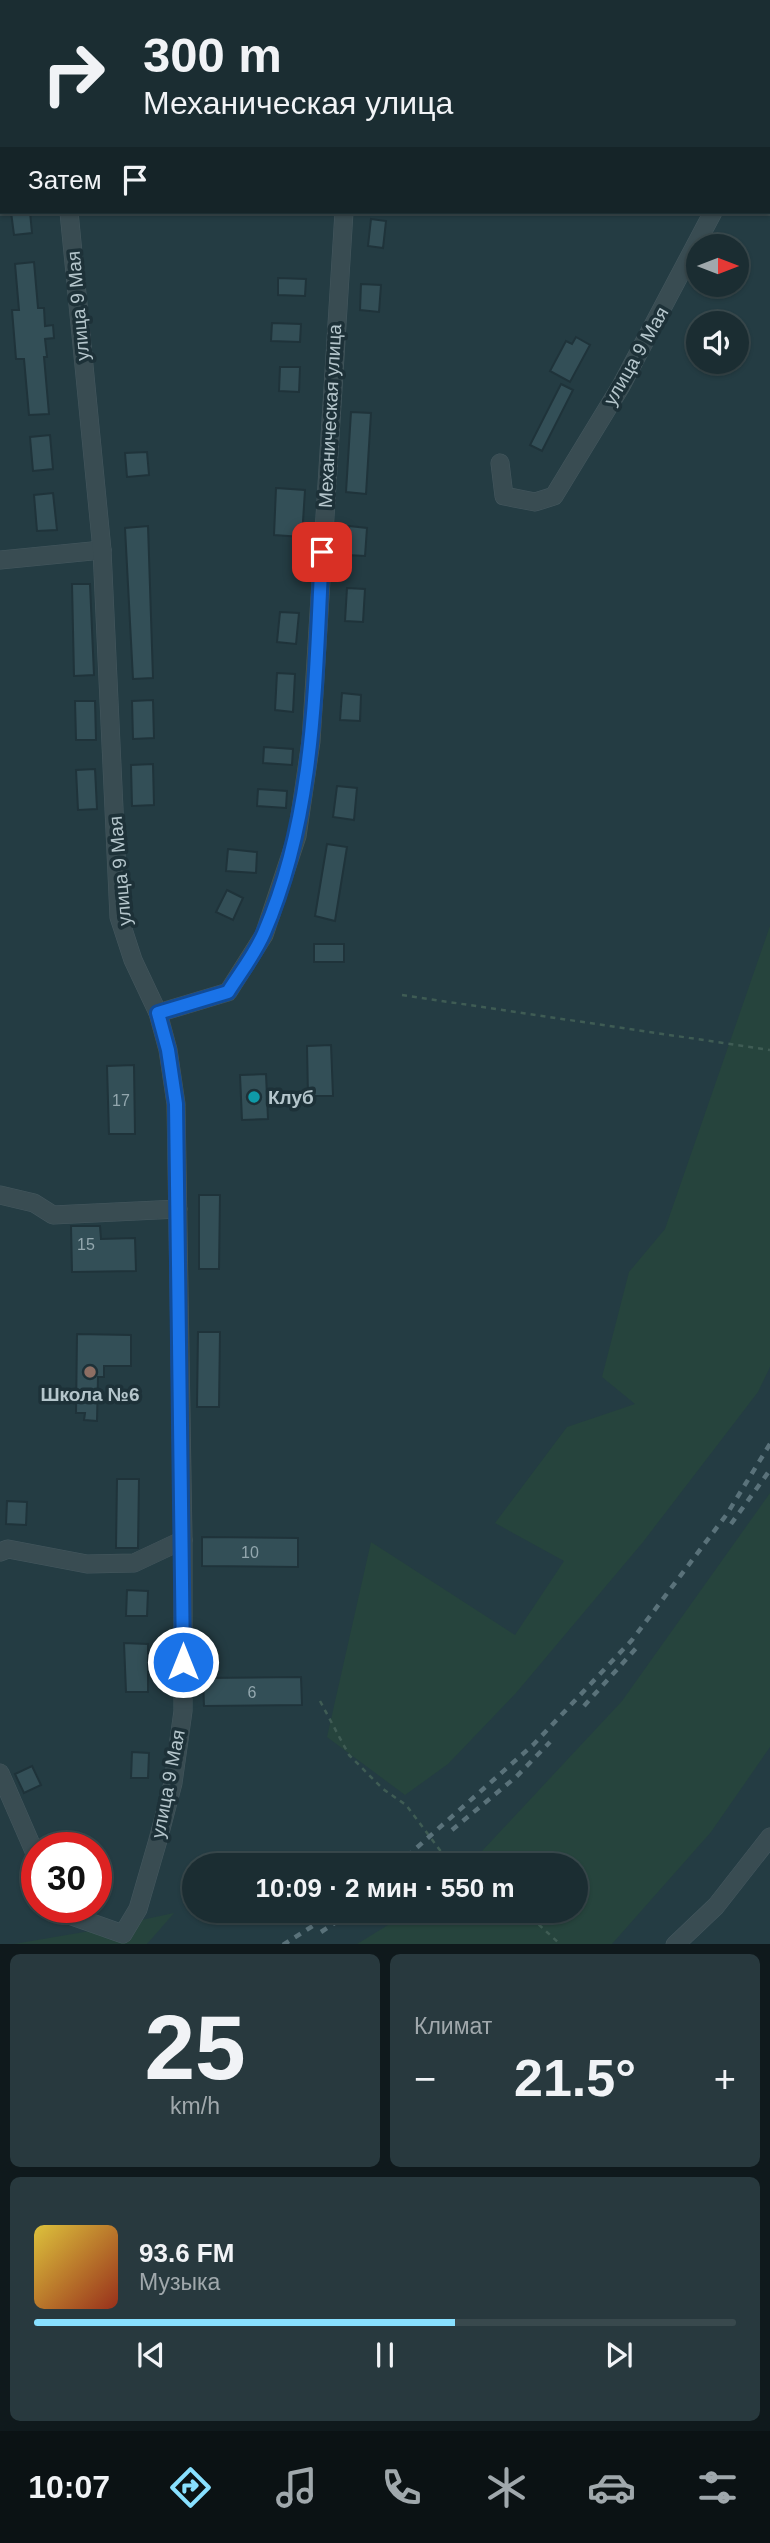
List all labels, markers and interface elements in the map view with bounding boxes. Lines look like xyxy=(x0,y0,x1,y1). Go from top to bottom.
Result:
icon: right xyxy=(28,28,119,119)
text: 300 m xyxy=(143,28,282,82)
text: Механическая улица xyxy=(143,85,453,121)
icon: arrive xyxy=(116,161,154,199)
text: Затем xyxy=(28,165,102,195)
north arrow xyxy=(686,234,749,298)
map controls xyxy=(686,234,749,374)
street label: улица 9 Мая xyxy=(63,250,93,362)
street label: улица 9 Мая xyxy=(599,303,673,409)
button: sound xyxy=(686,311,749,374)
street label: Механическая улица xyxy=(315,323,345,509)
pin xyxy=(292,522,352,582)
icon: arrive xyxy=(303,533,341,571)
street label: улица 9 Мая xyxy=(105,815,135,927)
place label: Клуб xyxy=(268,1087,314,1108)
marker: Клуб xyxy=(246,1089,262,1105)
house number: 17 xyxy=(112,1092,130,1109)
house number: 15 xyxy=(77,1236,95,1253)
marker: Школа №6 xyxy=(82,1364,98,1380)
place label: Школа №6 xyxy=(40,1384,140,1405)
house number: 10 xyxy=(241,1544,259,1561)
position arrow xyxy=(146,1625,220,1699)
house number: 6 xyxy=(248,1684,257,1701)
street label: улица 9 Мая xyxy=(147,1728,189,1840)
speed limit sign: 30 xyxy=(21,1832,112,1923)
text: 10:09 · 2 мин · 550 m xyxy=(255,1873,515,1903)
text: 25 xyxy=(144,1997,246,2098)
text: Климат xyxy=(414,2013,492,2039)
text: 21.5° xyxy=(514,2049,636,2107)
text: − xyxy=(414,2058,436,2100)
text: + xyxy=(714,2058,736,2100)
text: km/h xyxy=(170,2093,220,2119)
text: 93.6 FM xyxy=(139,2238,234,2268)
text: Музыка xyxy=(139,2269,220,2295)
icon: previous xyxy=(132,2336,170,2374)
icon: pause xyxy=(366,2336,404,2374)
icon: next xyxy=(600,2336,638,2374)
icon: directions xyxy=(166,2463,215,2512)
icon: music xyxy=(272,2463,321,2512)
icon: phone xyxy=(377,2463,426,2512)
icon: climate xyxy=(482,2463,531,2512)
icon: car xyxy=(587,2463,636,2512)
icon: filters xyxy=(693,2463,742,2512)
text: 10:07 xyxy=(28,2469,110,2505)

